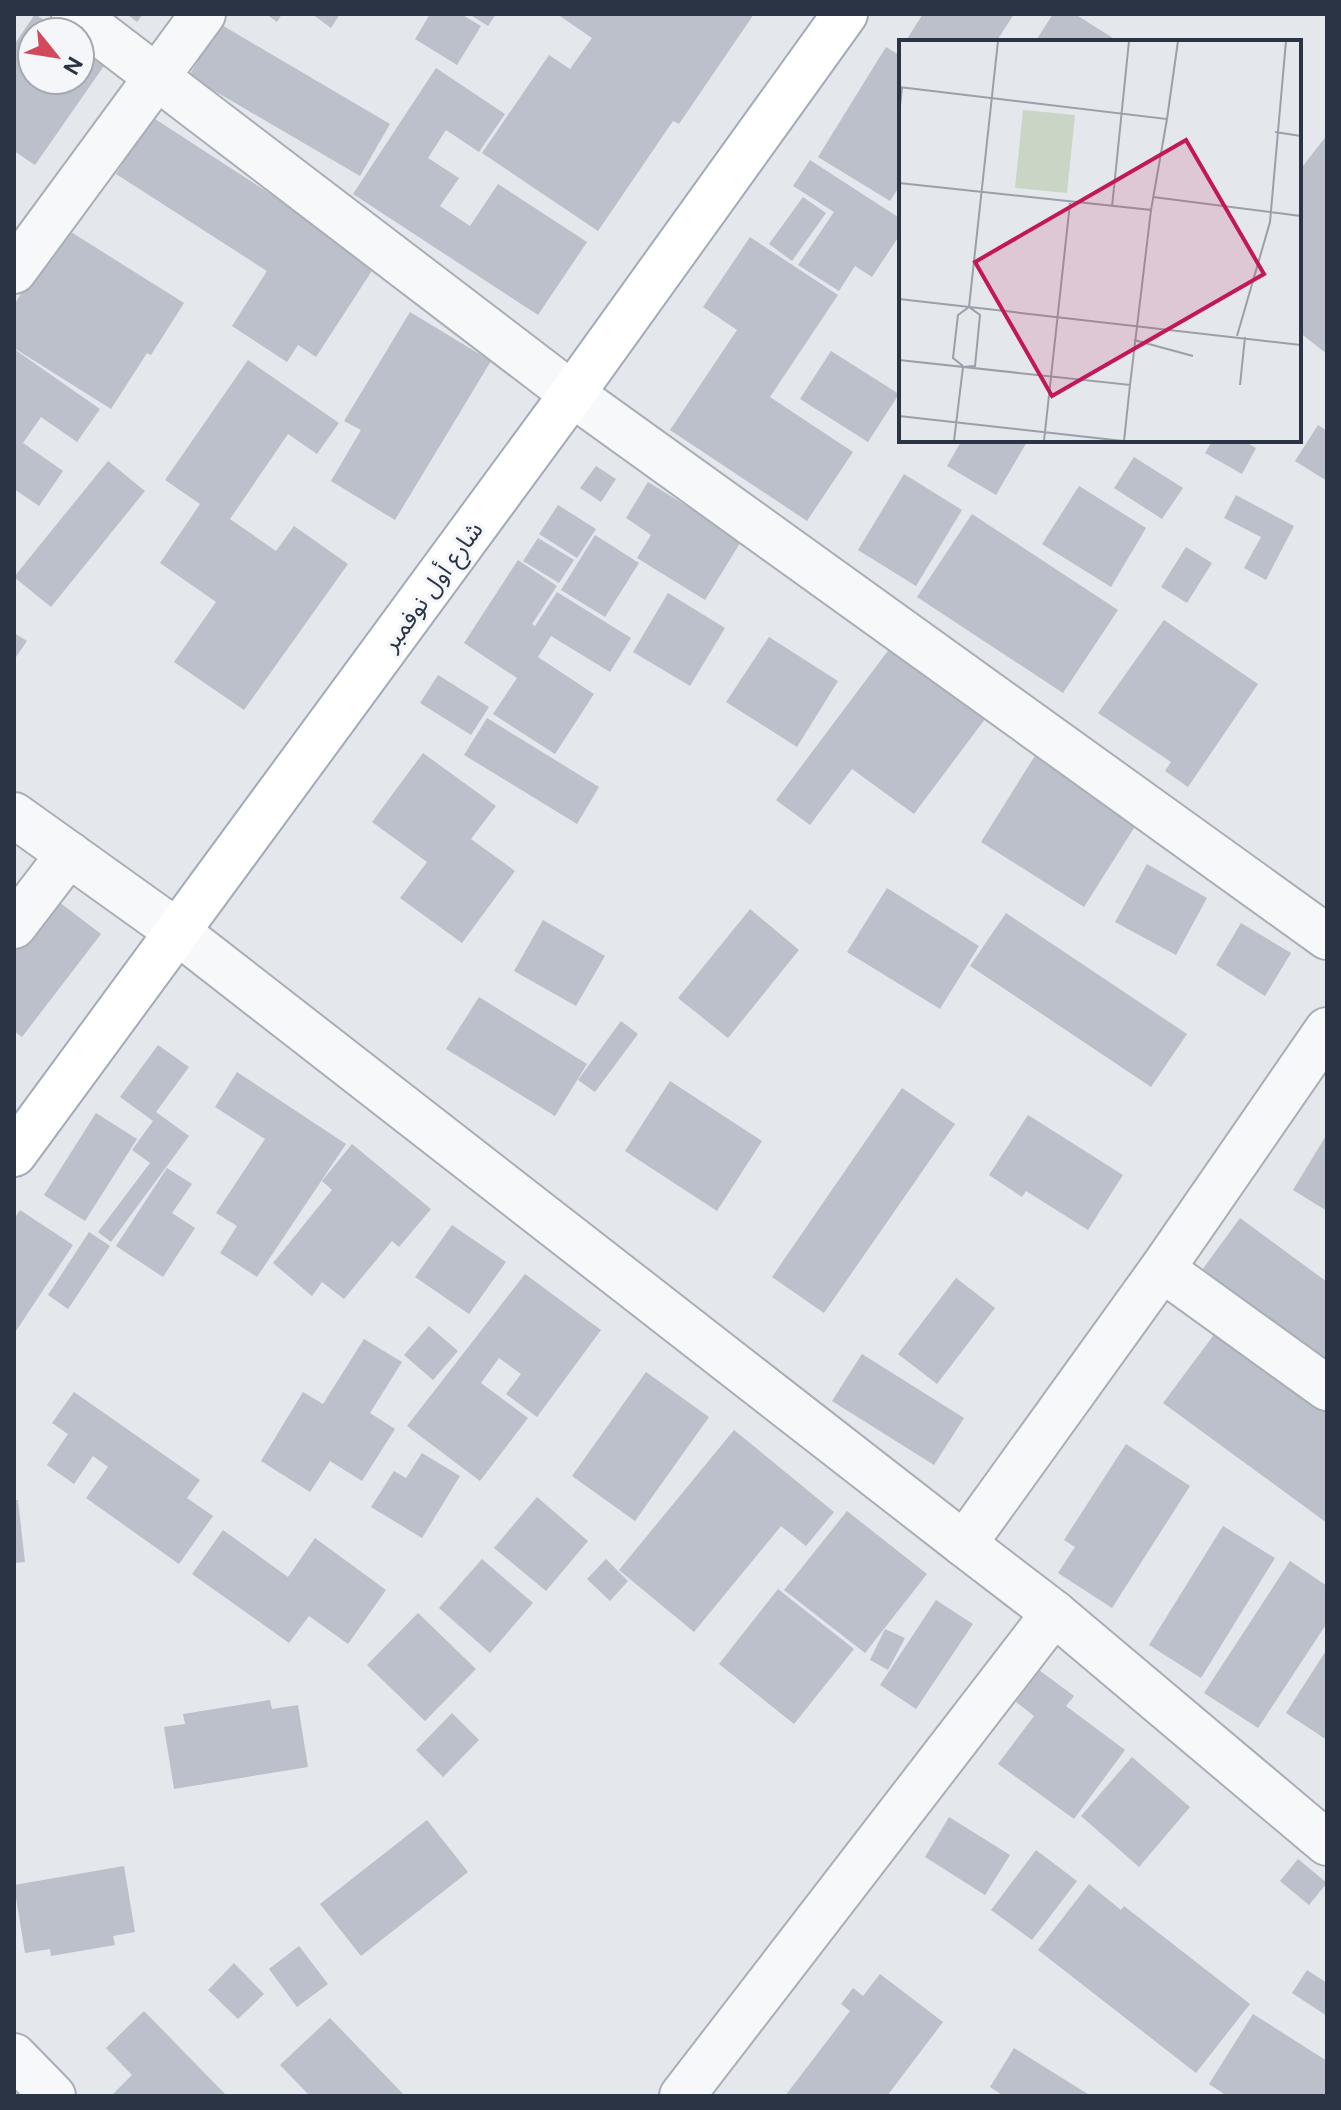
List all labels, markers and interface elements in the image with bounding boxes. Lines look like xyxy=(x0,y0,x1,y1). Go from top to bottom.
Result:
north arrow xyxy=(16,16,96,96)
inset map xyxy=(899,40,1301,442)
text: N xyxy=(56,52,89,80)
street label: شارع أول نوفمبر xyxy=(374,515,491,659)

